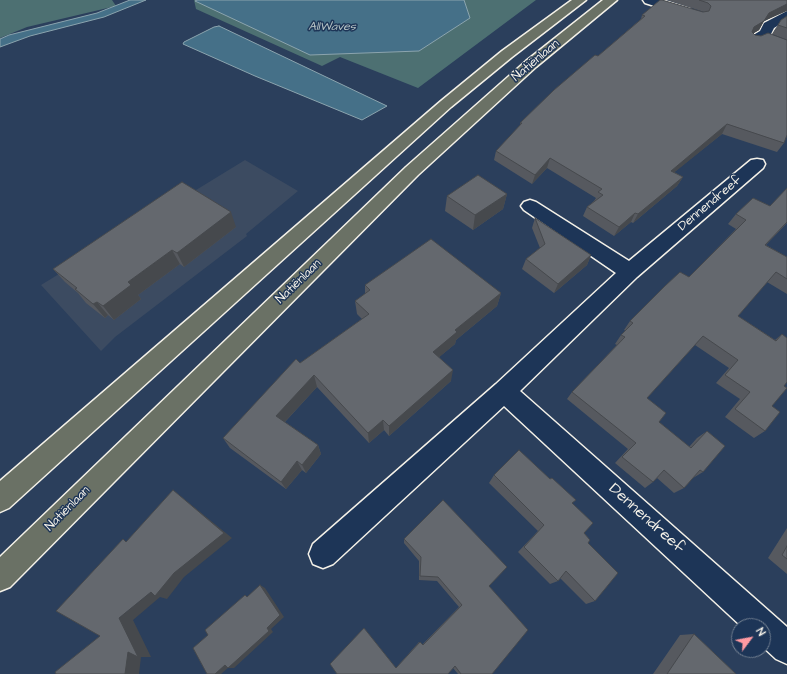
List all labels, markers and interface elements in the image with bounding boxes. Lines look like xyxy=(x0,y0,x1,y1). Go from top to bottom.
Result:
water label: AllWaves xyxy=(308,20,356,34)
street label: Natiënlaan xyxy=(509,37,563,85)
street label: Dennendreef xyxy=(675,173,745,235)
street label: Natiënlaan xyxy=(273,256,325,308)
street label: Dennendreef xyxy=(604,480,688,558)
street label: Natiënlaan xyxy=(42,483,94,535)
north arrow xyxy=(731,618,771,658)
text: N xyxy=(753,625,769,639)

